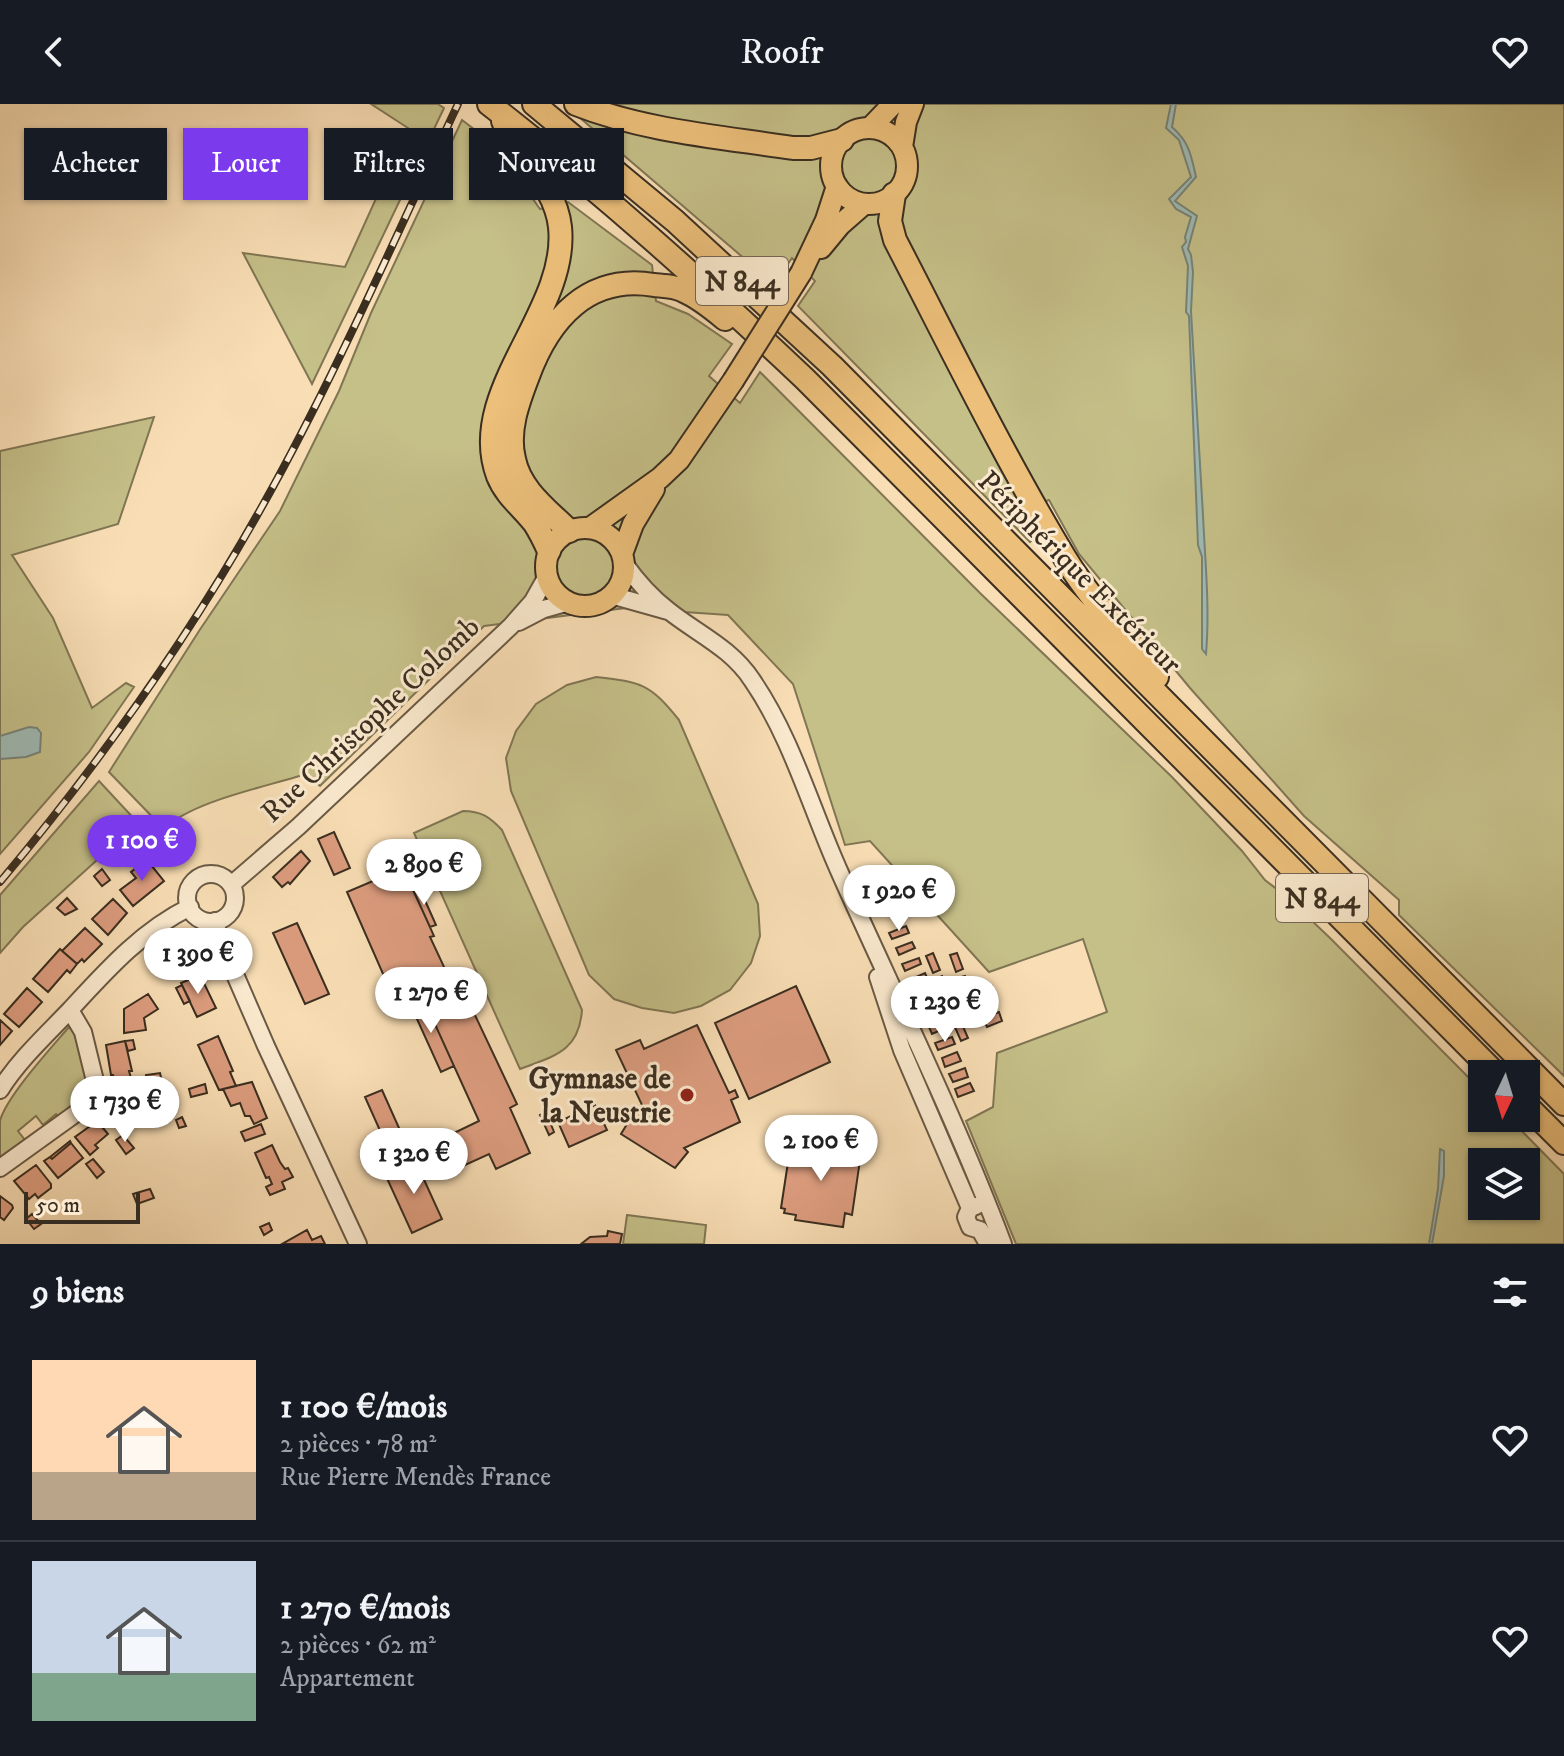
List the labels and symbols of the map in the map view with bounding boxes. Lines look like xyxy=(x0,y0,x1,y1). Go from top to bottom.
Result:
road number: N 844 xyxy=(696,257,788,305)
street label: Périphérique Extérieur xyxy=(969,463,1189,683)
street label: Rue Christophe Colomb xyxy=(254,609,488,831)
pin: 1 100 € xyxy=(68,815,216,883)
pin: 2 890 € xyxy=(350,839,498,907)
pin: 1 920 € xyxy=(825,865,973,933)
road number: N 844 xyxy=(1276,874,1368,922)
pin: 1 390 € xyxy=(124,928,272,996)
pin: 1 270 € xyxy=(357,967,505,1035)
pin: 1 230 € xyxy=(871,976,1019,1044)
north arrow xyxy=(1468,1060,1540,1132)
place label: Gymnase de la Neustrie xyxy=(529,1061,672,1132)
pin: 1 730 € xyxy=(51,1076,199,1144)
marker: Gymnase de la Neustrie xyxy=(678,1086,696,1104)
pin: 2 100 € xyxy=(747,1115,895,1183)
pin: 1 320 € xyxy=(340,1128,488,1196)
scale bar xyxy=(24,1188,140,1224)

